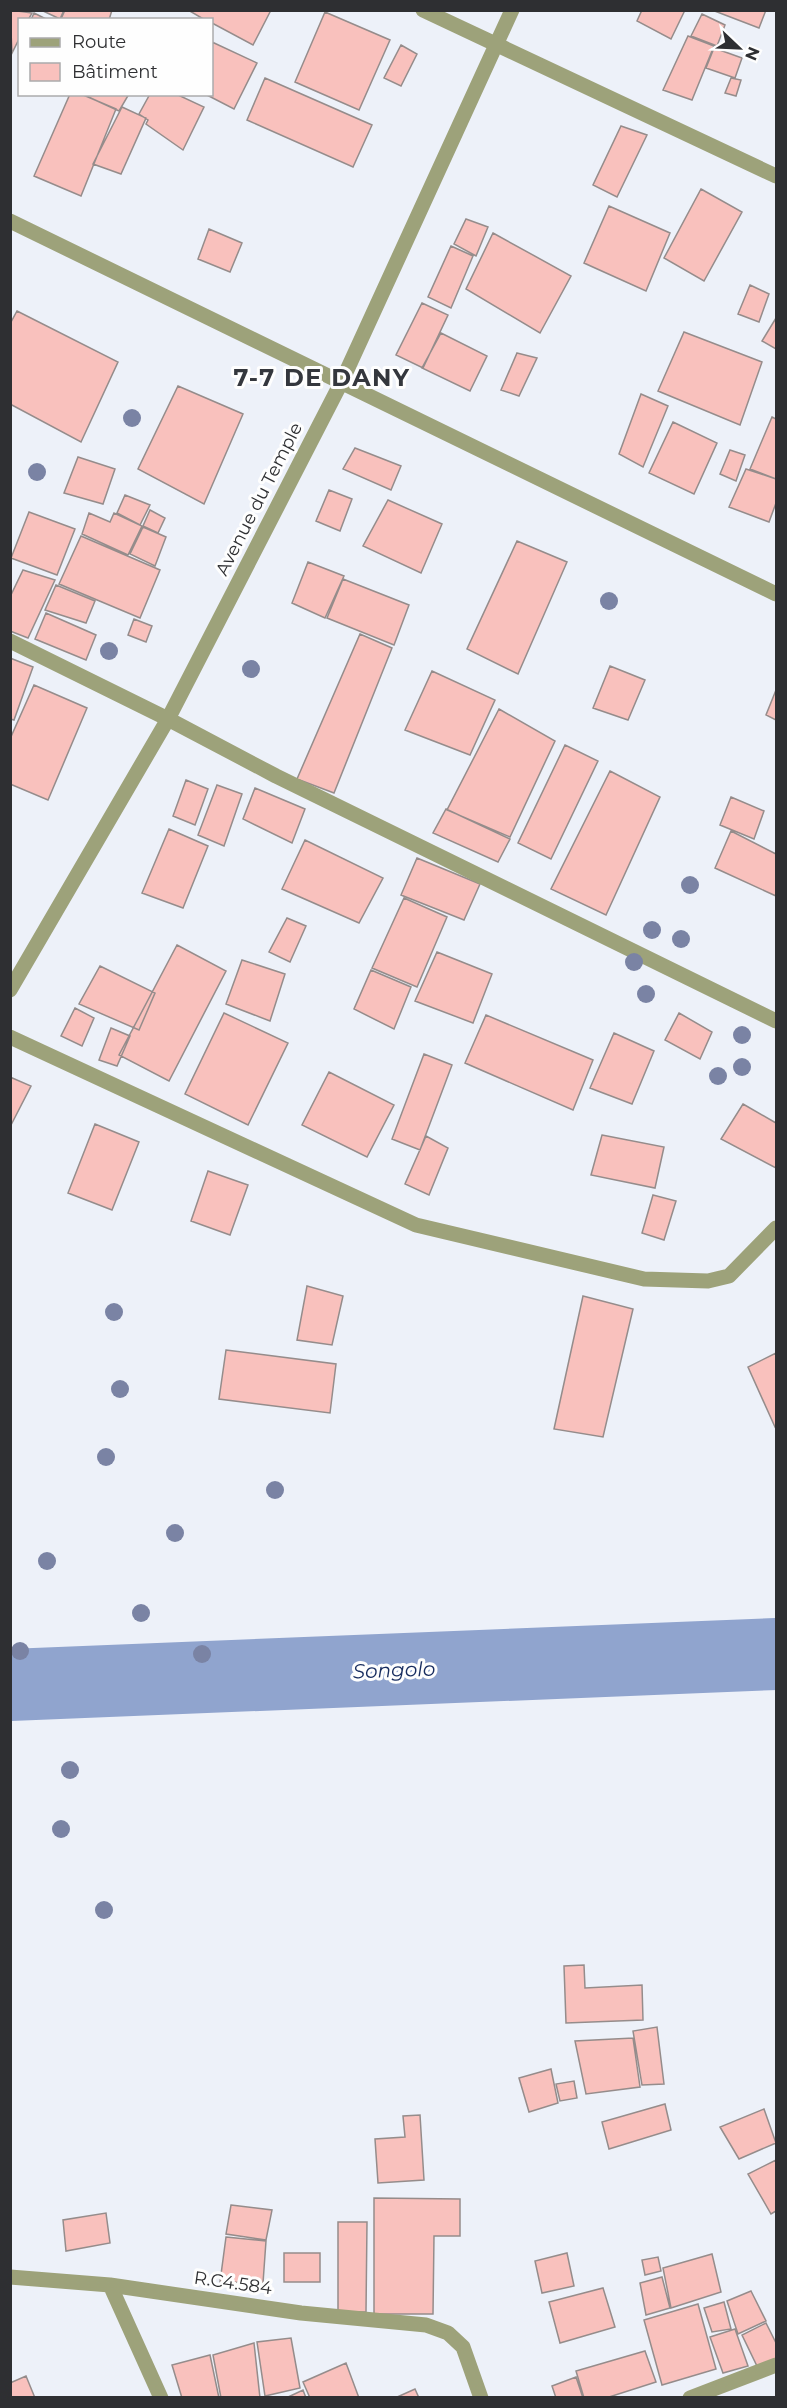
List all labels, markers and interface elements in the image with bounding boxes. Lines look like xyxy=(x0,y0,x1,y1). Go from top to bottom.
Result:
legend xyxy=(18,18,213,96)
north arrow xyxy=(709,18,769,78)
text: Route xyxy=(72,31,126,53)
text: N xyxy=(741,44,764,63)
text: Bâtiment xyxy=(72,61,158,83)
district label: 7-7 DE DANY xyxy=(234,363,410,392)
street label: Avenue du Temple xyxy=(211,419,307,579)
water label: Songolo xyxy=(352,1657,436,1683)
street label: R.C4.584 xyxy=(193,2267,273,2299)

